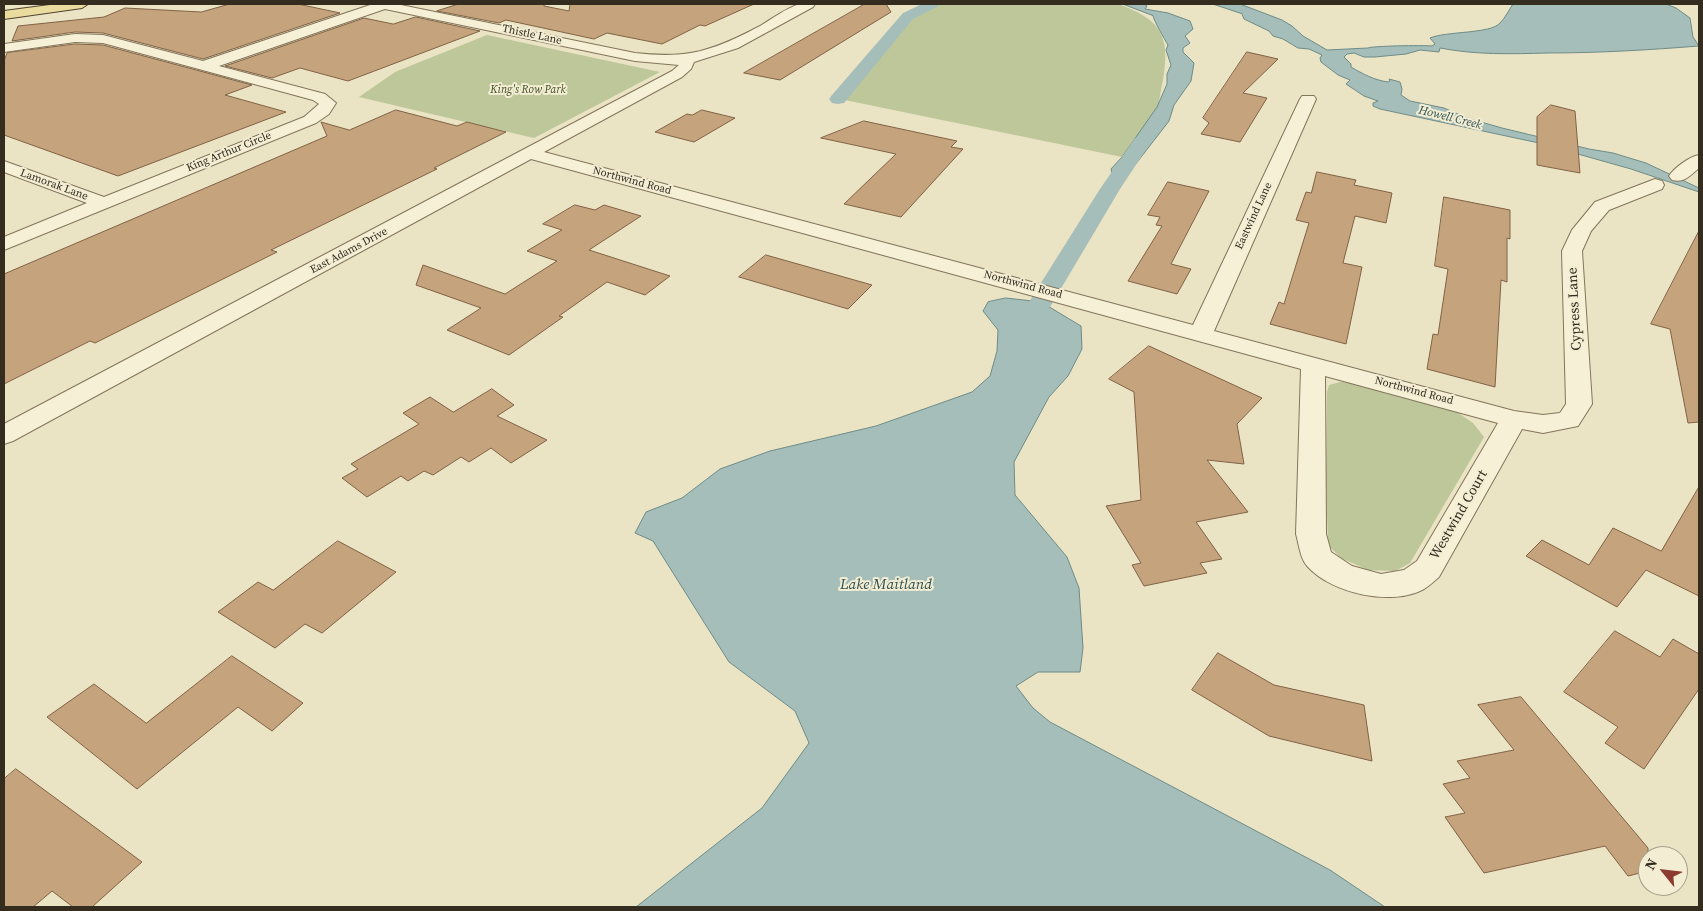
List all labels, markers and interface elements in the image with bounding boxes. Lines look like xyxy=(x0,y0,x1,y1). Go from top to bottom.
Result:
street label: Thistle Lane xyxy=(501,22,563,48)
park label: King's Row Park xyxy=(490,83,566,97)
water label: Howell Creek xyxy=(1417,103,1483,133)
street label: King Arthur Circle xyxy=(185,129,273,175)
street label: Northwind Road xyxy=(591,164,673,198)
street label: Lamorak Lane xyxy=(18,167,90,203)
street label: Eastwind Lane xyxy=(1233,180,1275,252)
street label: East Adams Drive xyxy=(308,225,390,277)
street label: Cypress Lane xyxy=(1564,267,1586,351)
street label: Northwind Road xyxy=(982,268,1064,302)
street label: Northwind Road xyxy=(1373,374,1455,408)
street label: Westwind Court xyxy=(1427,467,1491,563)
water label: Lake Maitland xyxy=(840,576,932,594)
north arrow xyxy=(1638,846,1688,896)
text: N xyxy=(1640,855,1662,874)

